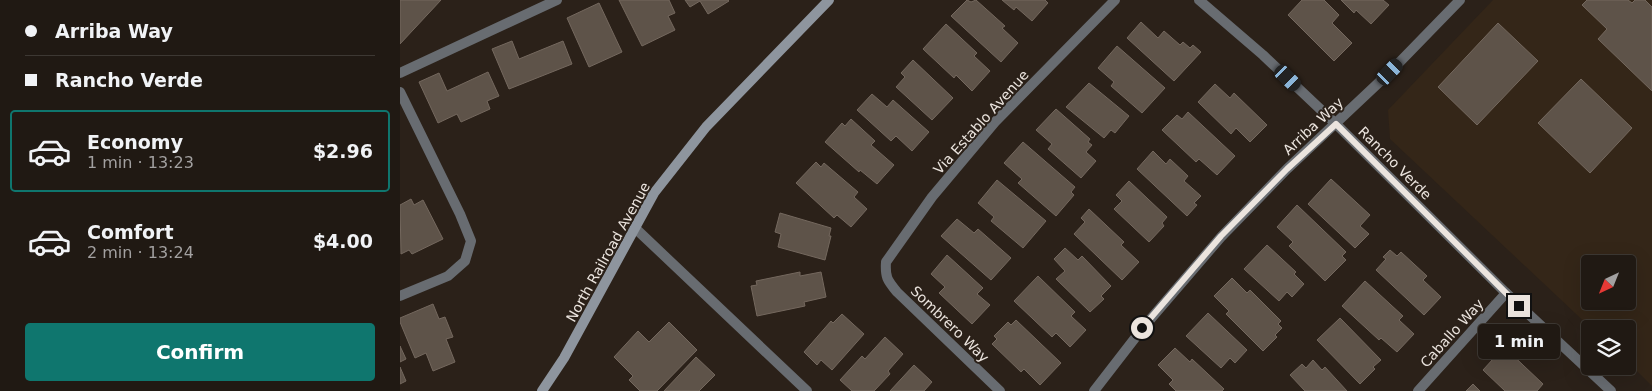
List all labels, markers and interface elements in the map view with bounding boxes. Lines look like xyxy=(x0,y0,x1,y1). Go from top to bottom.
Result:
text: Arriba Way xyxy=(55,20,173,42)
car xyxy=(1374,56,1405,88)
car xyxy=(1272,62,1304,94)
street label: Via Establo Avenue xyxy=(930,67,1032,177)
text: Rancho Verde xyxy=(55,69,203,91)
street label: Arriba Way xyxy=(1280,94,1346,158)
street label: Rancho Verde xyxy=(1355,123,1435,203)
icon: car xyxy=(27,129,72,174)
text: Economy xyxy=(87,131,183,153)
text: $2.96 xyxy=(313,140,373,162)
text: 1 min · 13:23 xyxy=(87,153,194,172)
street label: North Railroad Avenue xyxy=(563,179,653,325)
icon: car xyxy=(27,219,72,264)
text: Comfort xyxy=(87,221,174,243)
text: $4.00 xyxy=(313,230,373,252)
text: 2 min · 13:24 xyxy=(87,243,194,262)
north arrow xyxy=(1581,255,1636,310)
map controls xyxy=(1581,255,1636,375)
street label: Sombrero Way xyxy=(908,283,992,365)
route end xyxy=(1508,295,1530,317)
street label: Caballo Way xyxy=(1417,296,1487,370)
route start xyxy=(1131,317,1153,339)
button: layers xyxy=(1581,320,1636,375)
button: Confirm xyxy=(25,323,375,381)
callout: 1 min xyxy=(1478,324,1560,358)
text: 1 min xyxy=(1494,332,1544,351)

